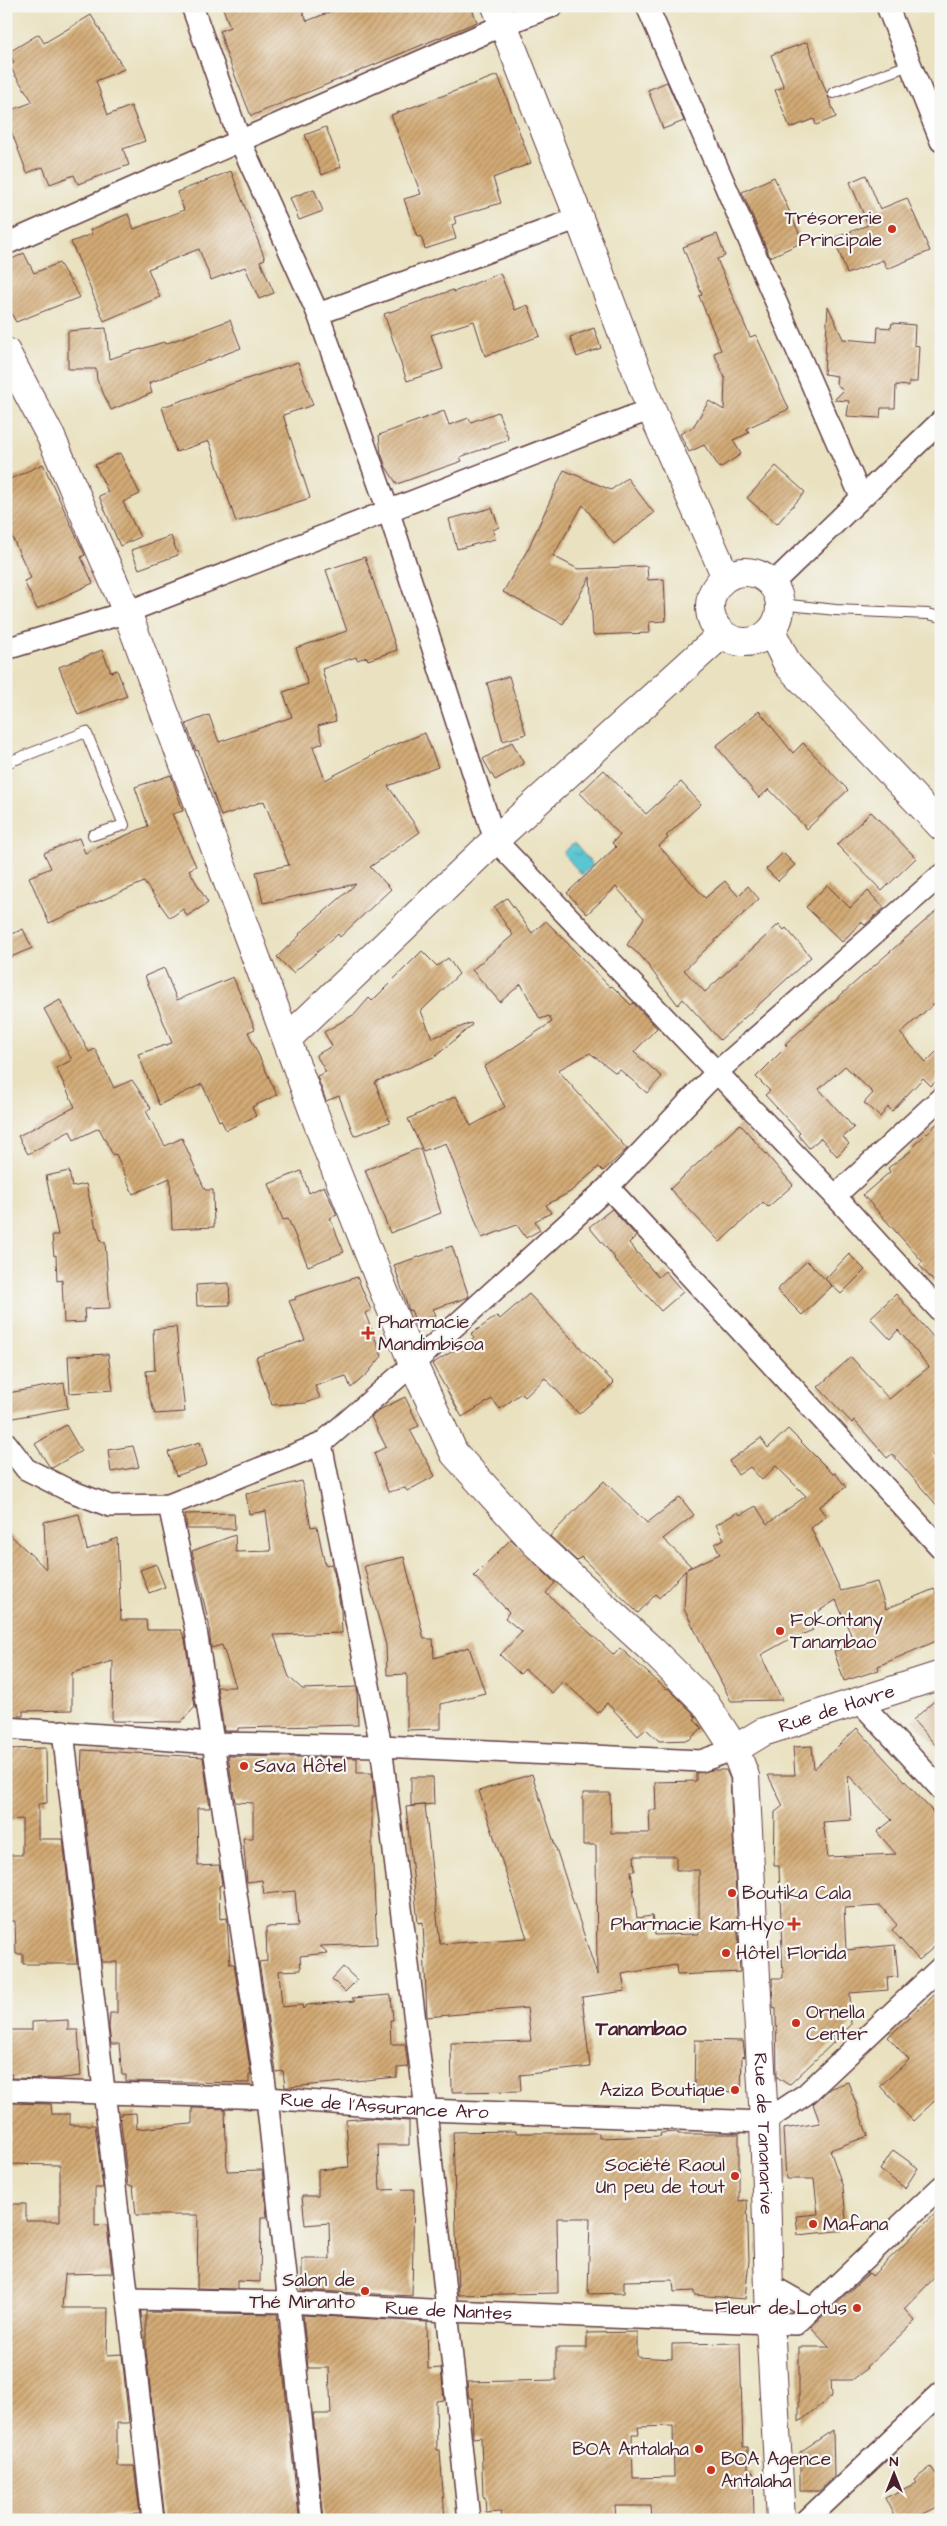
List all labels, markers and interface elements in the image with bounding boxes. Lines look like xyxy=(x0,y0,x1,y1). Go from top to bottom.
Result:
place label: Trésorerie Principale xyxy=(785,205,882,254)
marker: Trésorerie Principale xyxy=(886,223,898,235)
place label: Pharmacie Mandimbisoa xyxy=(378,1309,484,1358)
marker: Pharmacie Mandimbisoa xyxy=(362,1327,374,1339)
place label: Fokontany Tanambao xyxy=(790,1607,884,1656)
marker: Fokontany Tanambao xyxy=(774,1625,786,1637)
street label: Rue de Havre xyxy=(775,1677,898,1740)
place label: Sava Hôtel xyxy=(254,1753,346,1780)
marker: Sava Hôtel xyxy=(238,1760,250,1772)
place label: Boutika Cala xyxy=(742,1880,851,1907)
marker: Boutika Cala xyxy=(726,1887,738,1899)
place label: Pharmacie Kam-Hyo xyxy=(611,1911,784,1939)
marker: Pharmacie Kam-Hyo xyxy=(788,1918,800,1930)
place label: Hôtel Florida xyxy=(736,1940,847,1967)
marker: Hôtel Florida xyxy=(720,1947,732,1959)
place label: Ornella Center xyxy=(806,1999,868,2048)
district label: Tanambao xyxy=(594,2015,687,2043)
marker: Ornella Center xyxy=(790,2017,802,2029)
street label: Rue de Tananarive xyxy=(747,2052,780,2215)
place label: Aziza Boutique xyxy=(600,2077,725,2104)
marker: Aziza Boutique xyxy=(729,2084,741,2096)
street label: Rue de l'Assurance Aro xyxy=(279,2086,490,2126)
place label: Société Raoul Un peu de tout xyxy=(596,2152,725,2201)
marker: Société Raoul Un peu de tout xyxy=(729,2170,741,2182)
place label: Mafana xyxy=(823,2211,889,2238)
marker: Mafana xyxy=(807,2218,819,2230)
place label: Salon de Thé Miranto xyxy=(249,2267,355,2316)
marker: Salon de Thé Miranto xyxy=(359,2285,371,2297)
street label: Rue de Nantes xyxy=(384,2294,513,2327)
place label: Fleur de Lotus xyxy=(715,2295,847,2322)
marker: Fleur de Lotus xyxy=(851,2302,863,2314)
place label: BOA Antalaha xyxy=(572,2436,689,2463)
marker: BOA Antalaha xyxy=(693,2443,705,2455)
place label: BOA Agence Antalaha xyxy=(721,2446,831,2495)
north arrow xyxy=(870,2448,920,2498)
text: N xyxy=(890,2452,899,2472)
marker: BOA Agence Antalaha xyxy=(705,2464,717,2476)

